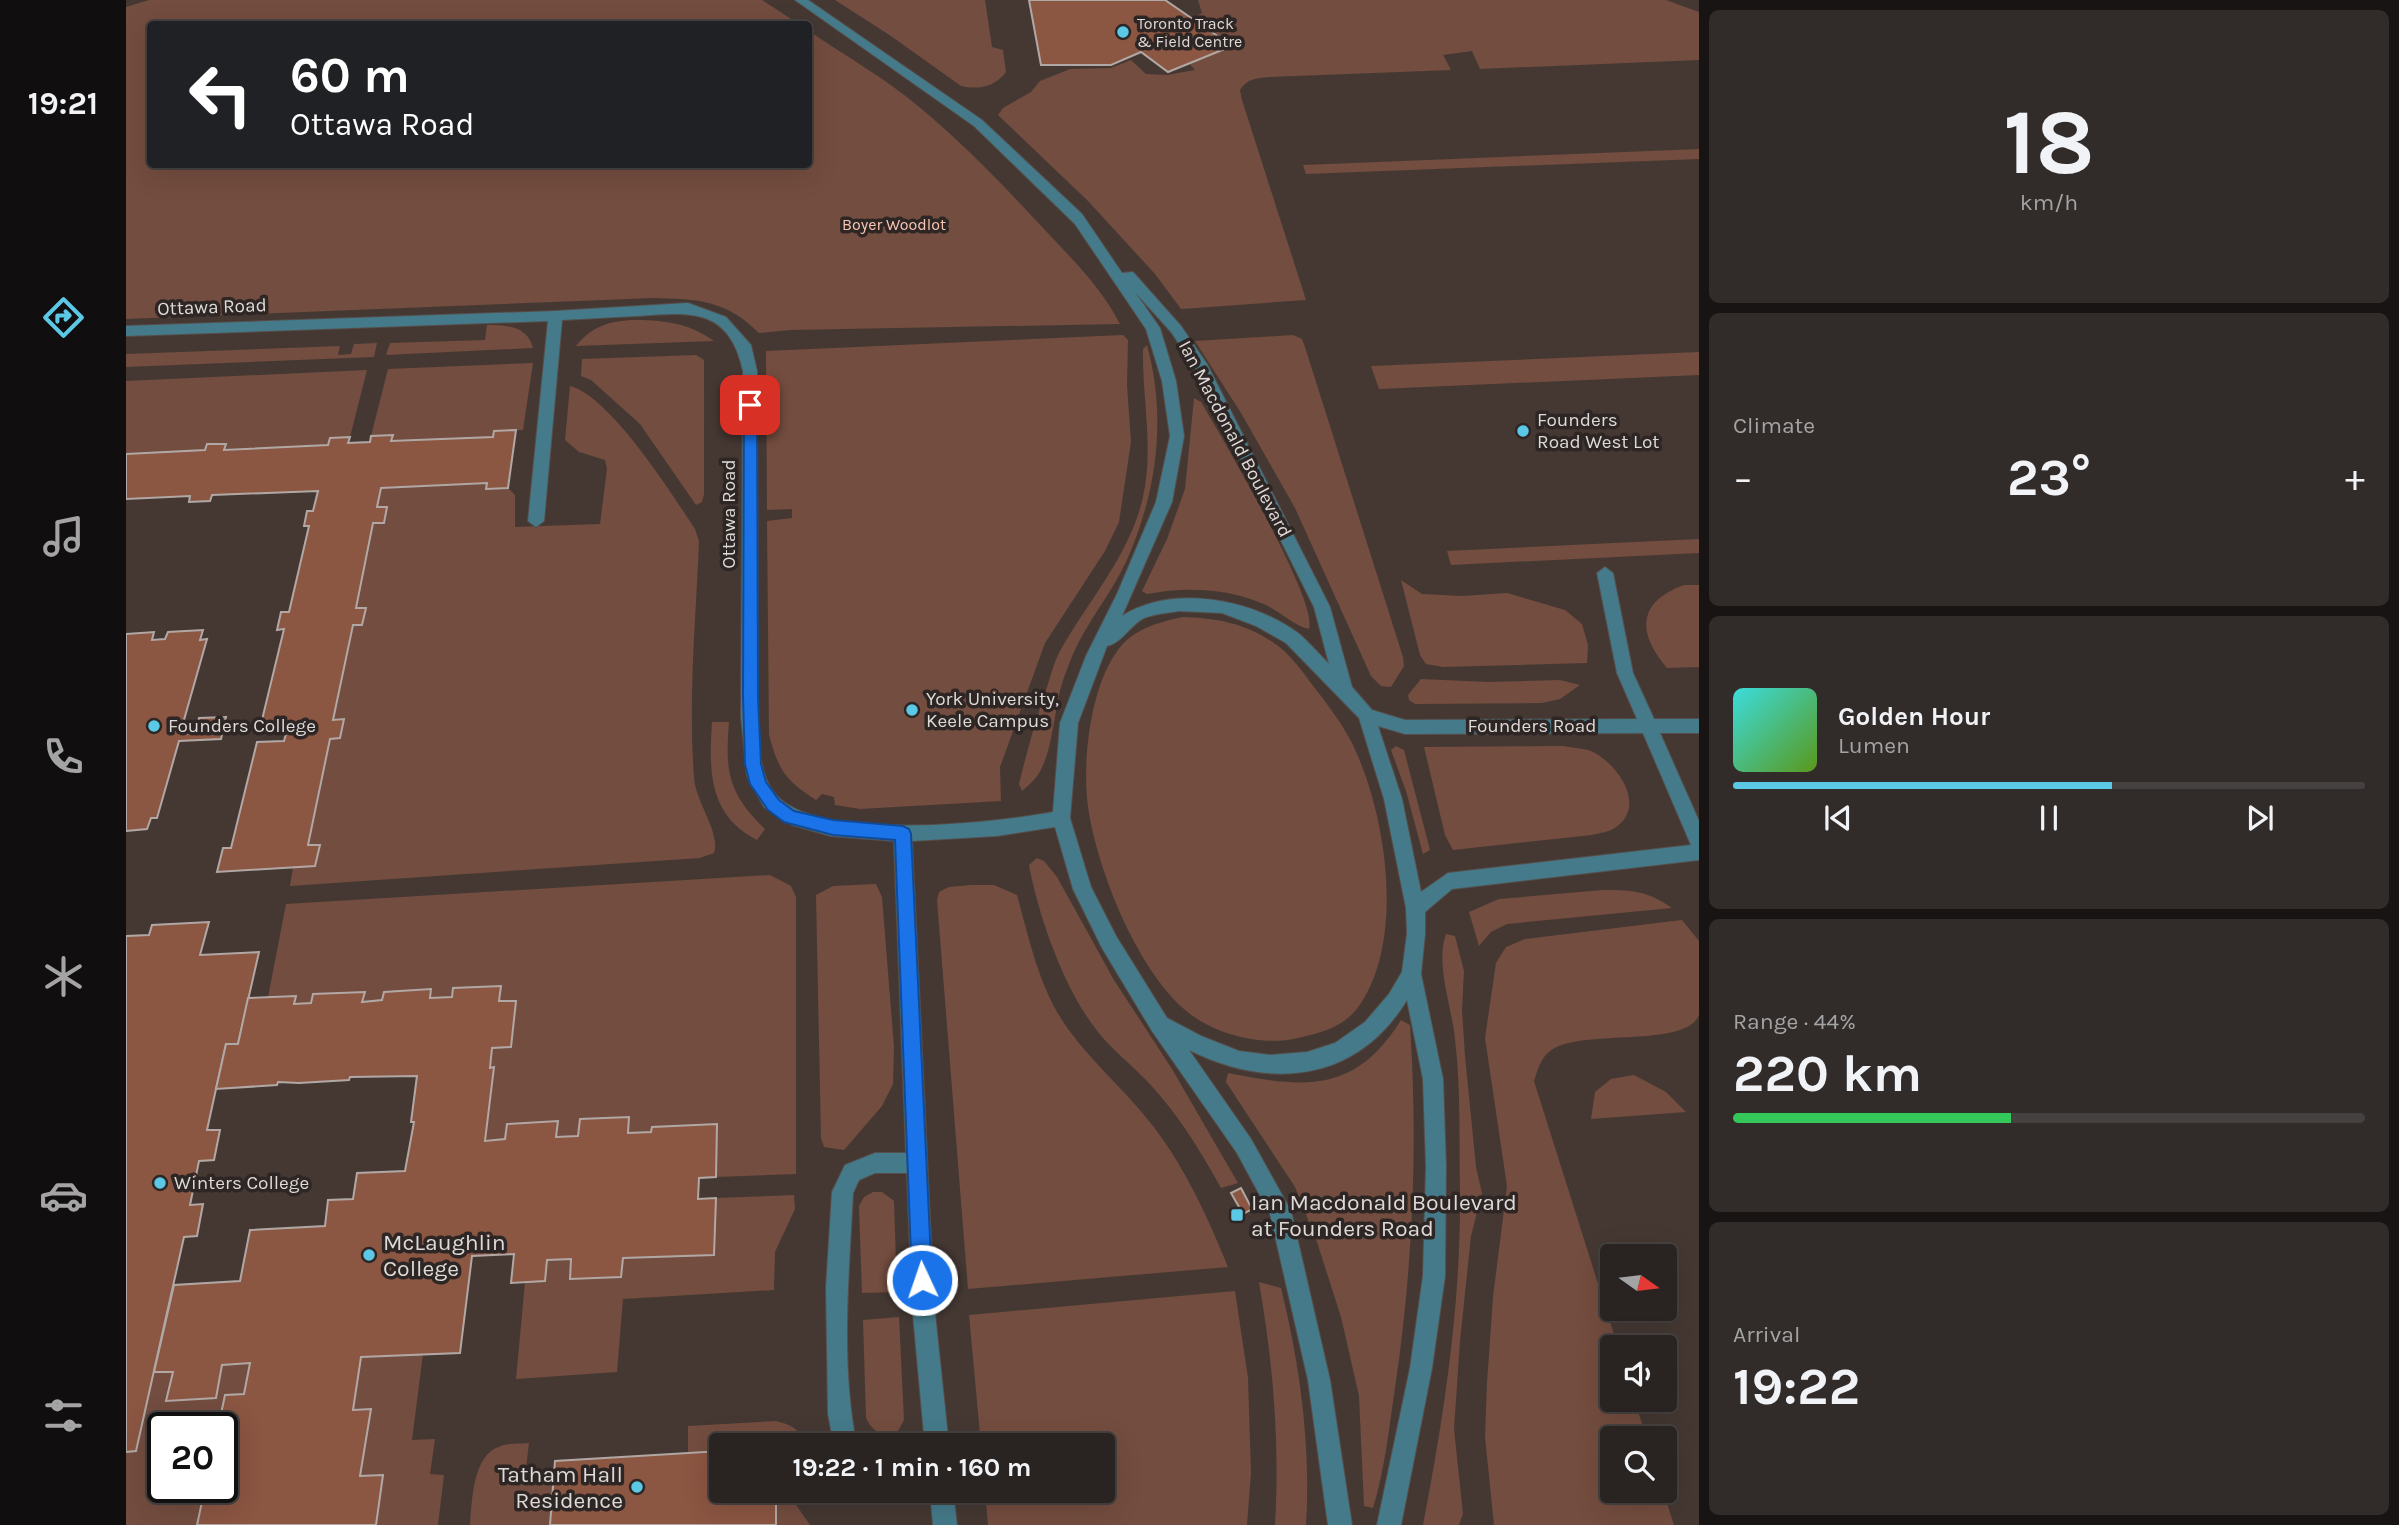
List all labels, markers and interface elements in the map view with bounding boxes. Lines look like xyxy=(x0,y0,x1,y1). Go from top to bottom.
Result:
place label: Toronto Track & Field Centre xyxy=(1137,14,1242,51)
marker: Toronto Track & Field Centre xyxy=(1115,24,1131,40)
text: 60 m xyxy=(290,47,410,104)
icon: left xyxy=(175,49,266,140)
text: 19:21 xyxy=(28,85,98,122)
text: 18 xyxy=(2003,90,2095,196)
text: Ottawa Road xyxy=(290,106,474,143)
text: km/h xyxy=(2020,189,2078,216)
park label: Boyer Woodlot xyxy=(842,215,946,234)
icon: directions xyxy=(39,293,88,342)
street label: Ottawa Road xyxy=(157,294,267,320)
street label: Ian Macdonald Boulevard xyxy=(1174,337,1296,541)
pin xyxy=(720,375,780,435)
icon: arrive xyxy=(731,386,769,424)
place label: Founders Road West Lot xyxy=(1537,409,1659,453)
text: Climate xyxy=(1733,412,1815,439)
marker: Founders Road West Lot xyxy=(1515,423,1531,439)
text: 23° xyxy=(2007,447,2091,508)
text: − xyxy=(1733,456,1753,501)
text: + xyxy=(2345,456,2365,501)
street label: Ottawa Road xyxy=(718,459,740,569)
icon: music xyxy=(39,512,88,561)
place label: York University, Keele Campus xyxy=(926,688,1059,732)
text: Golden Hour xyxy=(1838,701,1990,732)
marker: York University, Keele Campus xyxy=(904,702,920,718)
place label: Founders College xyxy=(168,715,316,737)
street label: Founders Road xyxy=(1468,715,1596,737)
marker: Founders College xyxy=(146,718,162,734)
icon: phone xyxy=(39,732,88,781)
text: Lumen xyxy=(1838,732,1910,759)
icon: previous xyxy=(1819,799,1857,837)
icon: pause xyxy=(2030,799,2068,837)
icon: next xyxy=(2241,799,2279,837)
icon: climate xyxy=(39,952,88,1001)
text: Range · 44% xyxy=(1733,1008,1856,1035)
text: 220 km xyxy=(1733,1043,1922,1104)
icon: car xyxy=(39,1171,88,1220)
place label: Winters College xyxy=(174,1172,309,1194)
marker: Winters College xyxy=(152,1175,168,1191)
place label: Ian Macdonald Boulevard at Founders Road xyxy=(1251,1189,1517,1242)
marker: Ian Macdonald Boulevard at Founders Road xyxy=(1229,1207,1245,1223)
place label: McLaughlin College xyxy=(383,1229,506,1282)
position arrow xyxy=(885,1243,959,1317)
north arrow xyxy=(1600,1244,1676,1321)
map controls xyxy=(1600,1244,1677,1503)
marker: McLaughlin College xyxy=(361,1247,377,1263)
text: Arrival xyxy=(1733,1321,1800,1348)
button: sound xyxy=(1600,1335,1677,1412)
text: 19:22 xyxy=(1733,1356,1860,1417)
icon: filters xyxy=(39,1391,88,1440)
speed limit sign: 20 xyxy=(147,1412,238,1503)
button: search xyxy=(1600,1426,1677,1503)
text: 19:22 · 1 min · 160 m xyxy=(792,1452,1032,1483)
place label: Tatham Hall Residence xyxy=(498,1461,623,1514)
marker: Tatham Hall Residence xyxy=(629,1479,645,1495)

